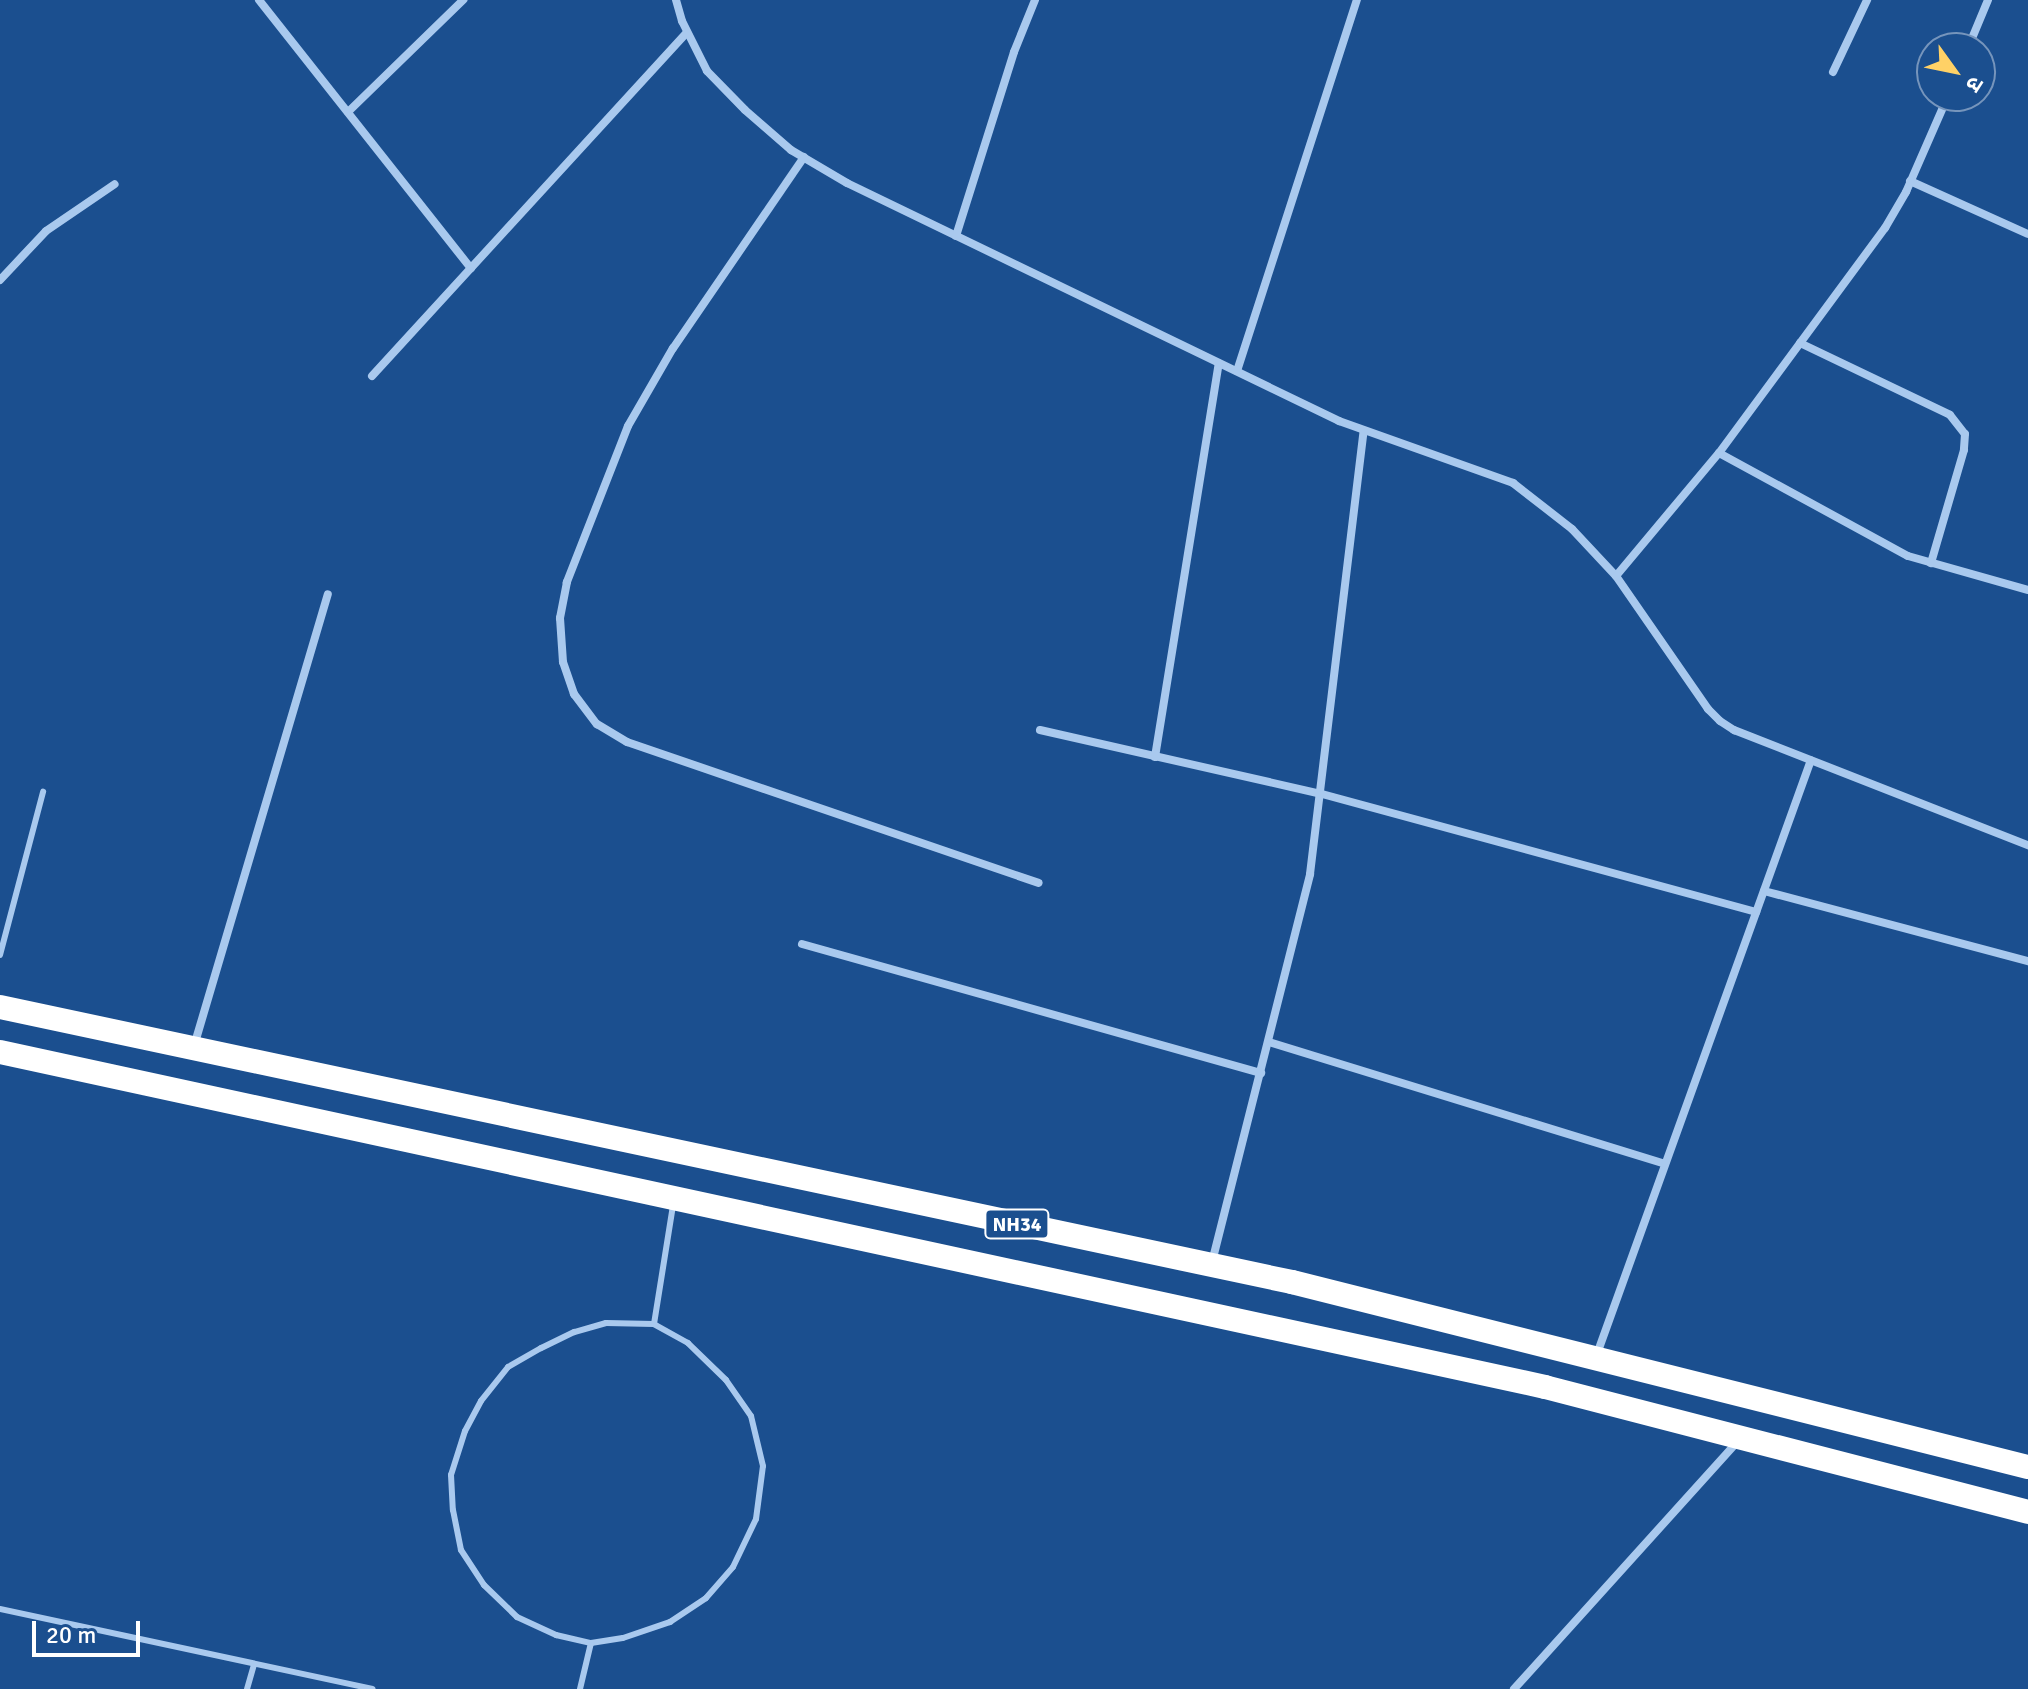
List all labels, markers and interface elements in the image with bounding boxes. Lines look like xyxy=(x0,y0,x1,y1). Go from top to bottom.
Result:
north arrow xyxy=(1916,32,1996,112)
text: उ xyxy=(1960,72,1990,97)
road number: NH34 xyxy=(983,1208,1051,1240)
scale bar xyxy=(36,1605,144,1655)
text: 20 m xyxy=(46,1620,96,1650)

